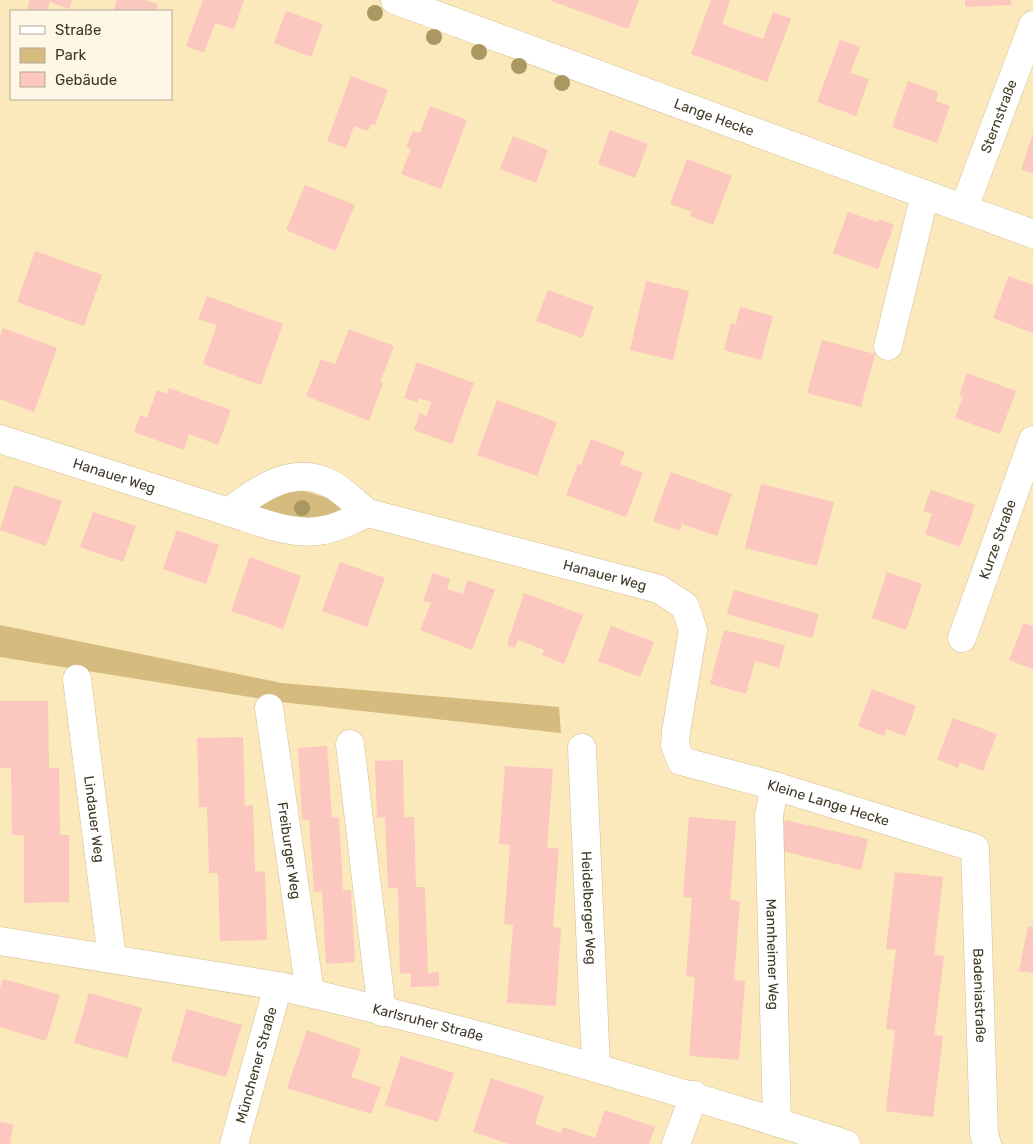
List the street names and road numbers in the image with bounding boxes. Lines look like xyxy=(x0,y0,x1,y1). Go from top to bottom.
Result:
street label: Sternstraße xyxy=(977,77,1020,156)
street label: Lange Hecke xyxy=(672,95,757,140)
street label: Hanauer Weg xyxy=(71,454,158,497)
street label: Kurze Straße xyxy=(975,497,1020,581)
street label: Hanauer Weg xyxy=(561,556,648,594)
street label: Lindauer Weg xyxy=(81,774,108,863)
street label: Kleine Lange Hecke xyxy=(766,776,892,830)
street label: Freiburger Weg xyxy=(274,801,305,900)
street label: Heidelberger Weg xyxy=(578,851,600,965)
street label: Mannheimer Weg xyxy=(763,899,783,1010)
street label: Badeniastraße xyxy=(970,948,990,1043)
street label: Karlsruher Straße xyxy=(371,1000,485,1045)
street label: Münchener Straße xyxy=(232,1005,280,1125)

